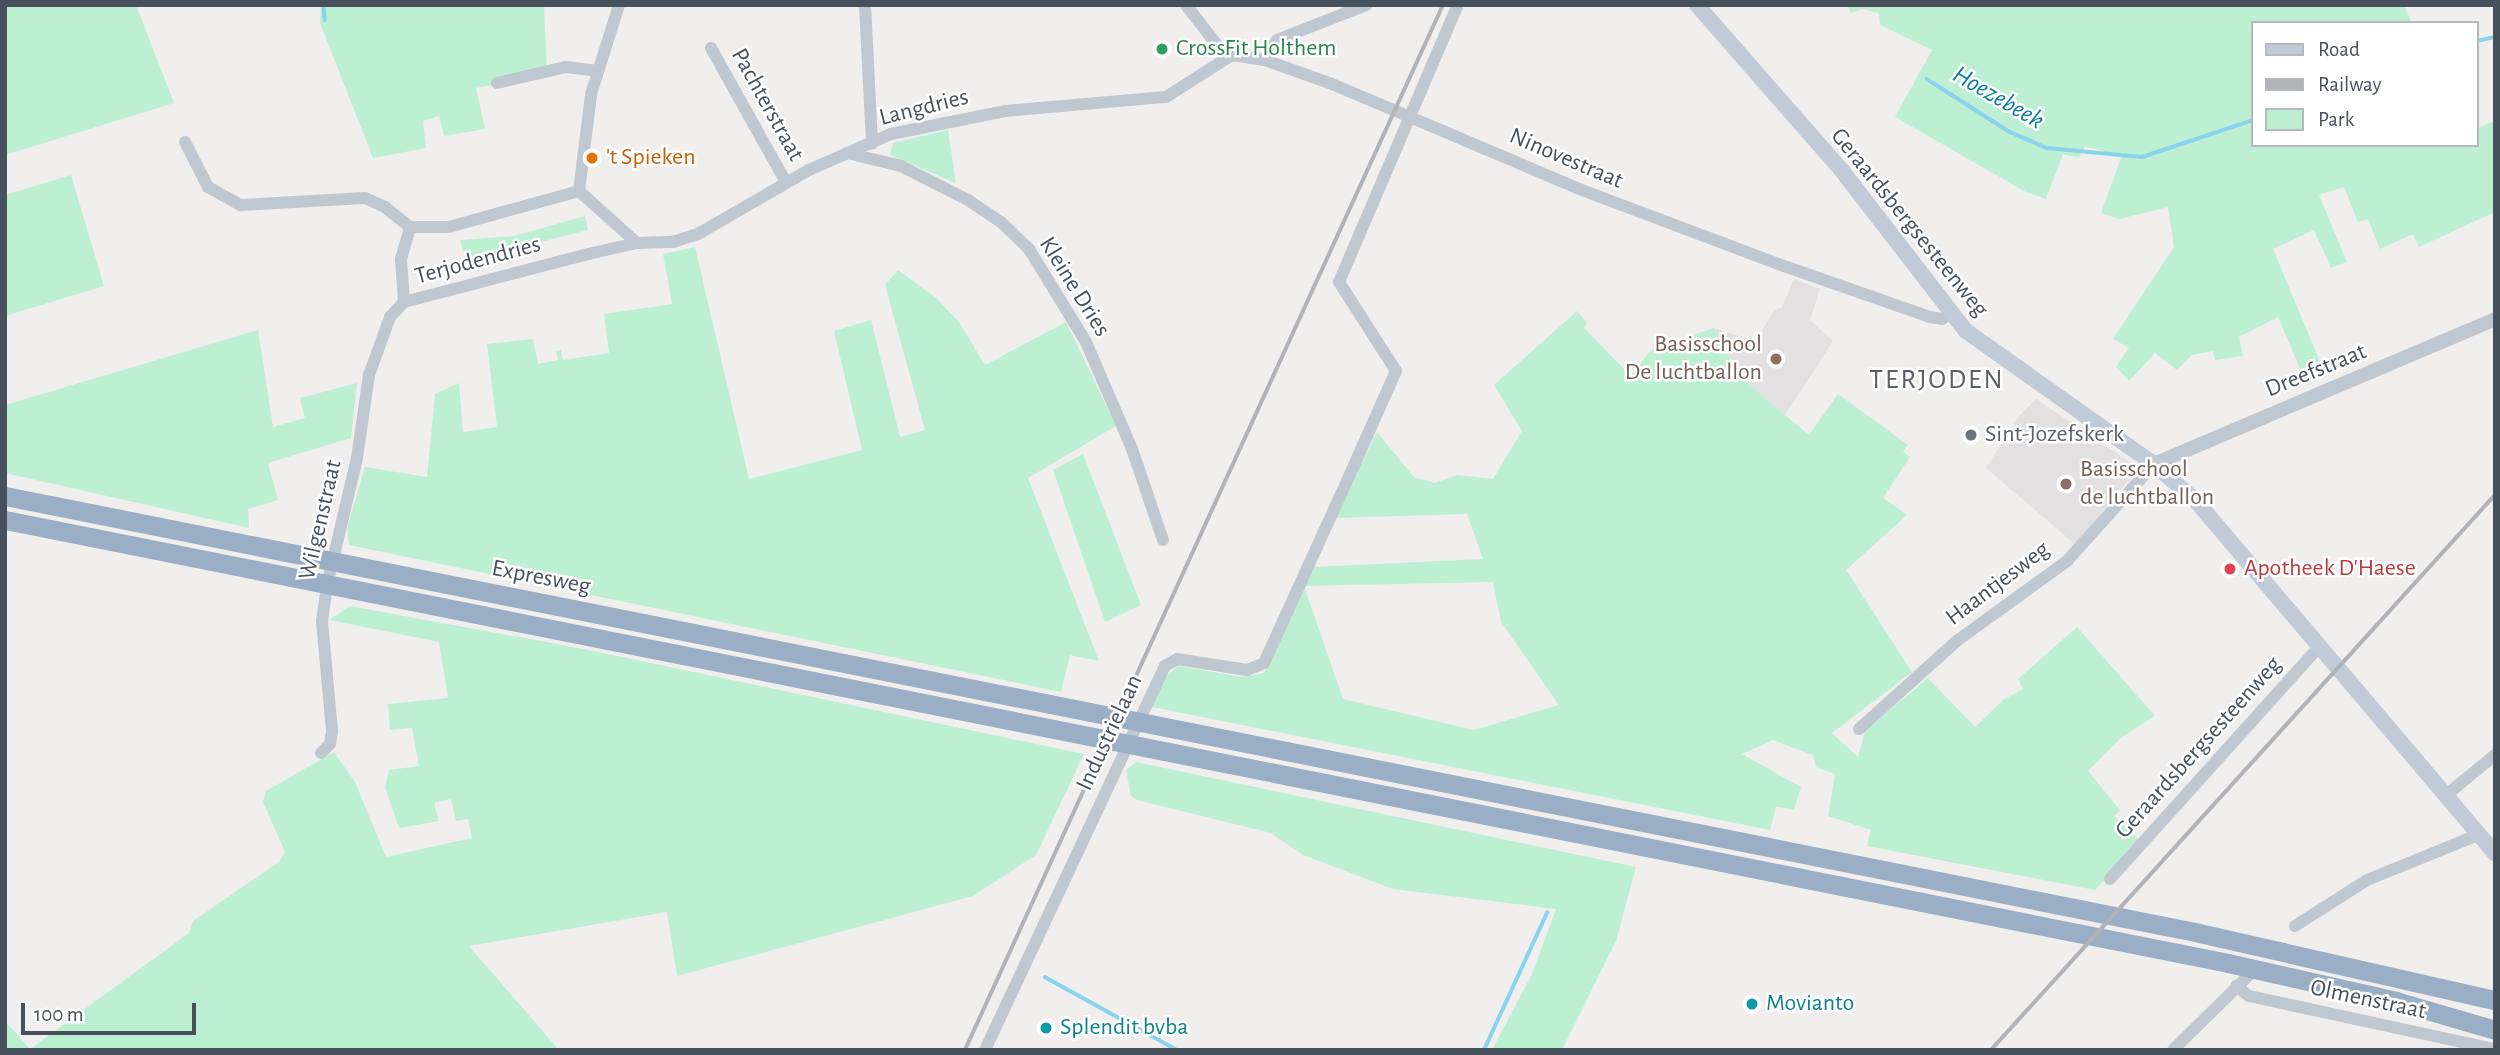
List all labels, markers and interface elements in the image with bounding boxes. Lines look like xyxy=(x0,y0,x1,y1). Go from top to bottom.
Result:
legend xyxy=(2252,21,2479,147)
place label: CrossFit Holthem xyxy=(1176,35,1336,63)
text: Road xyxy=(2318,39,2360,60)
marker: CrossFit Holthem xyxy=(1154,41,1170,57)
street label: Pachterstraat xyxy=(724,44,810,166)
water label: Hoezebeek xyxy=(1947,59,2049,137)
text: Railway xyxy=(2318,74,2381,95)
street label: Langdries xyxy=(876,83,972,133)
text: Park xyxy=(2318,109,2354,130)
street label: Ninovestraat xyxy=(1505,122,1627,196)
street label: Geraardsbergsesteenweg xyxy=(1824,123,1994,323)
place label: 't Spieken xyxy=(606,144,696,172)
marker: 't Spieken xyxy=(584,150,600,166)
street label: Terjodendries xyxy=(412,230,544,292)
street label: Kleine Dries xyxy=(1032,232,1116,342)
place label: Basisschool De luchtballon xyxy=(1625,331,1762,387)
street label: Dreefstraat xyxy=(2261,338,2371,404)
marker: Basisschool De luchtballon xyxy=(1768,351,1784,367)
district label: TERJODEN xyxy=(1870,363,2004,397)
place label: Sint-Jozefskerk xyxy=(1985,421,2124,449)
marker: Sint-Jozefskerk xyxy=(1963,427,1979,443)
place label: Basisschool de luchtballon xyxy=(2080,456,2214,512)
street label: Wilgenstraat xyxy=(293,457,349,583)
marker: Basisschool de luchtballon xyxy=(2058,476,2074,492)
street label: Haantjesweg xyxy=(1940,536,2056,632)
street label: Expresweg xyxy=(489,554,593,602)
place label: Apotheek D'Haese xyxy=(2244,555,2416,583)
marker: Apotheek D'Haese xyxy=(2222,561,2238,577)
street label: Geraardsbergsesteenweg xyxy=(2110,651,2288,845)
street label: Industrielaan xyxy=(1071,670,1149,796)
street label: Olmenstraat xyxy=(2307,974,2429,1026)
scale bar xyxy=(24,988,200,1032)
place label: Movianto xyxy=(1766,990,1854,1018)
marker: Movianto xyxy=(1744,996,1760,1012)
text: 100 m xyxy=(34,1004,84,1025)
place label: Splendit bvba xyxy=(1060,1014,1188,1042)
marker: Splendit bvba xyxy=(1038,1020,1054,1036)

